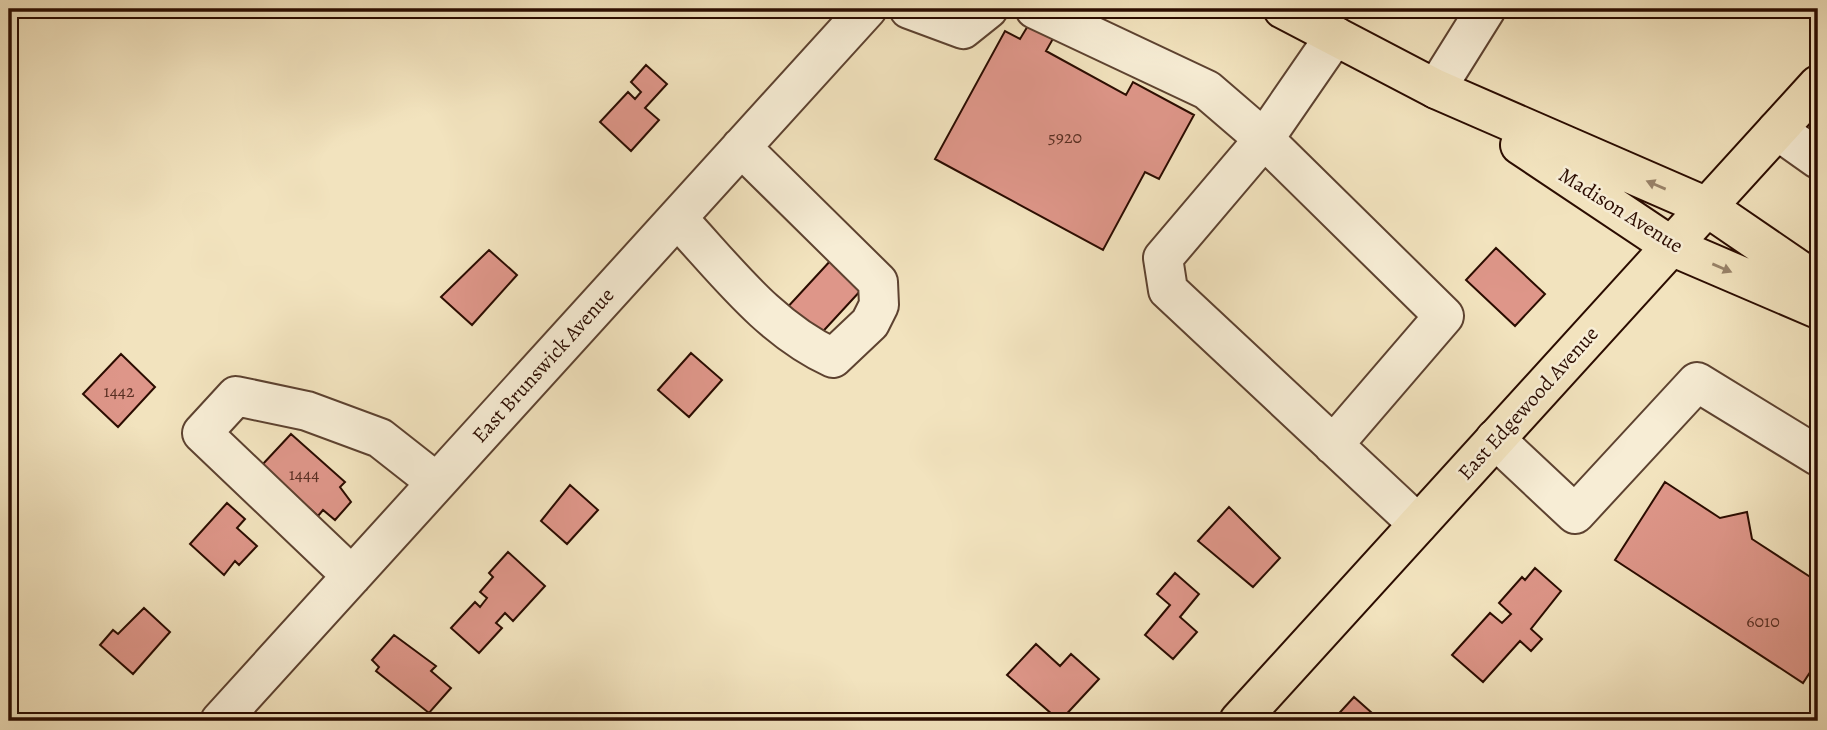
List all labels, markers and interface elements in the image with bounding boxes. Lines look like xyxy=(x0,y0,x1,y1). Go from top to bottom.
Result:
house number: 5920 xyxy=(1048,125,1082,149)
street label: Madison Avenue xyxy=(1554,161,1688,259)
one-way arrow xyxy=(1645,179,1666,190)
one-way arrow xyxy=(1712,262,1732,274)
street label: East Brunswick Avenue xyxy=(466,281,620,449)
street label: East Edgewood Avenue xyxy=(1451,320,1605,486)
house number: 1442 xyxy=(103,379,135,403)
house number: 1444 xyxy=(289,462,319,486)
house number: 6010 xyxy=(1746,609,1780,633)

